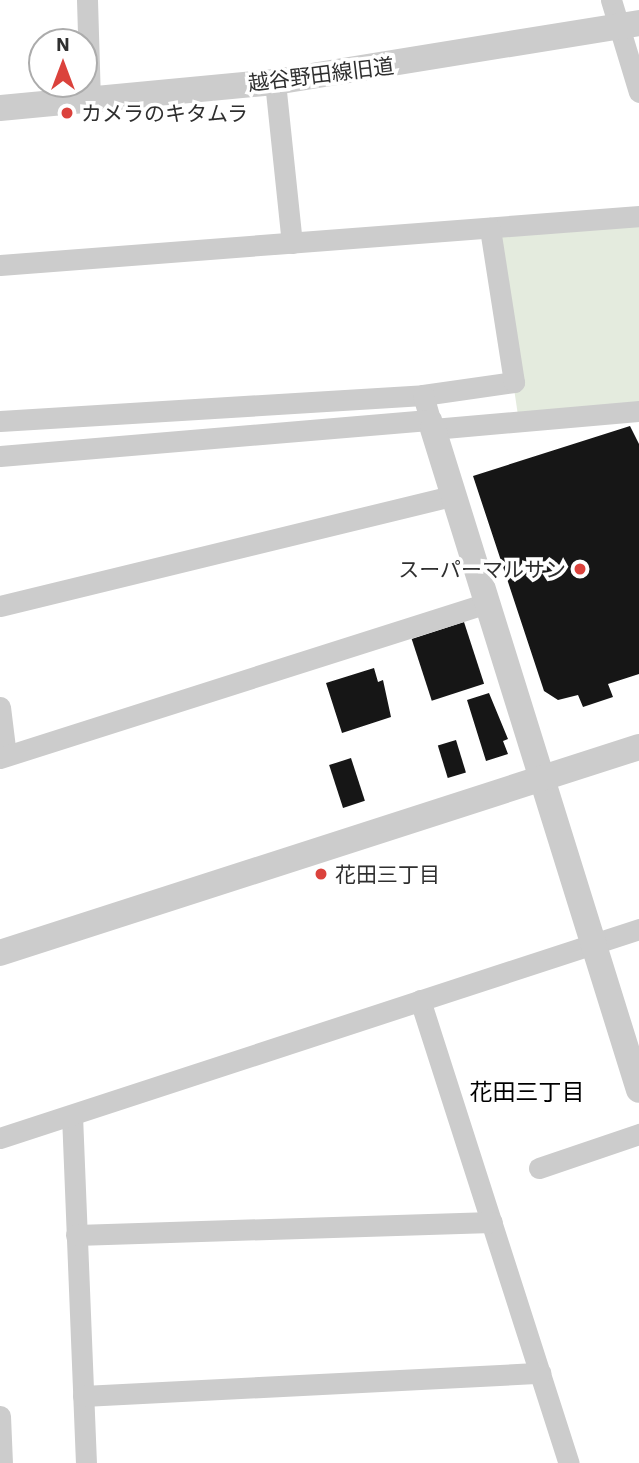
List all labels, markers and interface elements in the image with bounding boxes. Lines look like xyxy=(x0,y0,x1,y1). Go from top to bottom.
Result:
north arrow xyxy=(28,28,98,98)
text: N xyxy=(56,32,70,56)
street label: 越谷野田線旧道 xyxy=(247,53,395,95)
place label: カメラのキタムラ xyxy=(81,100,249,126)
marker: カメラのキタムラ xyxy=(59,105,75,121)
place label: スーパーマルサン xyxy=(398,556,566,582)
marker: スーパーマルサン xyxy=(572,561,588,577)
place label: 花田三丁目 xyxy=(335,861,440,887)
marker: 花田三丁目 xyxy=(313,866,329,882)
district label: 花田三丁目 xyxy=(470,1077,584,1105)

